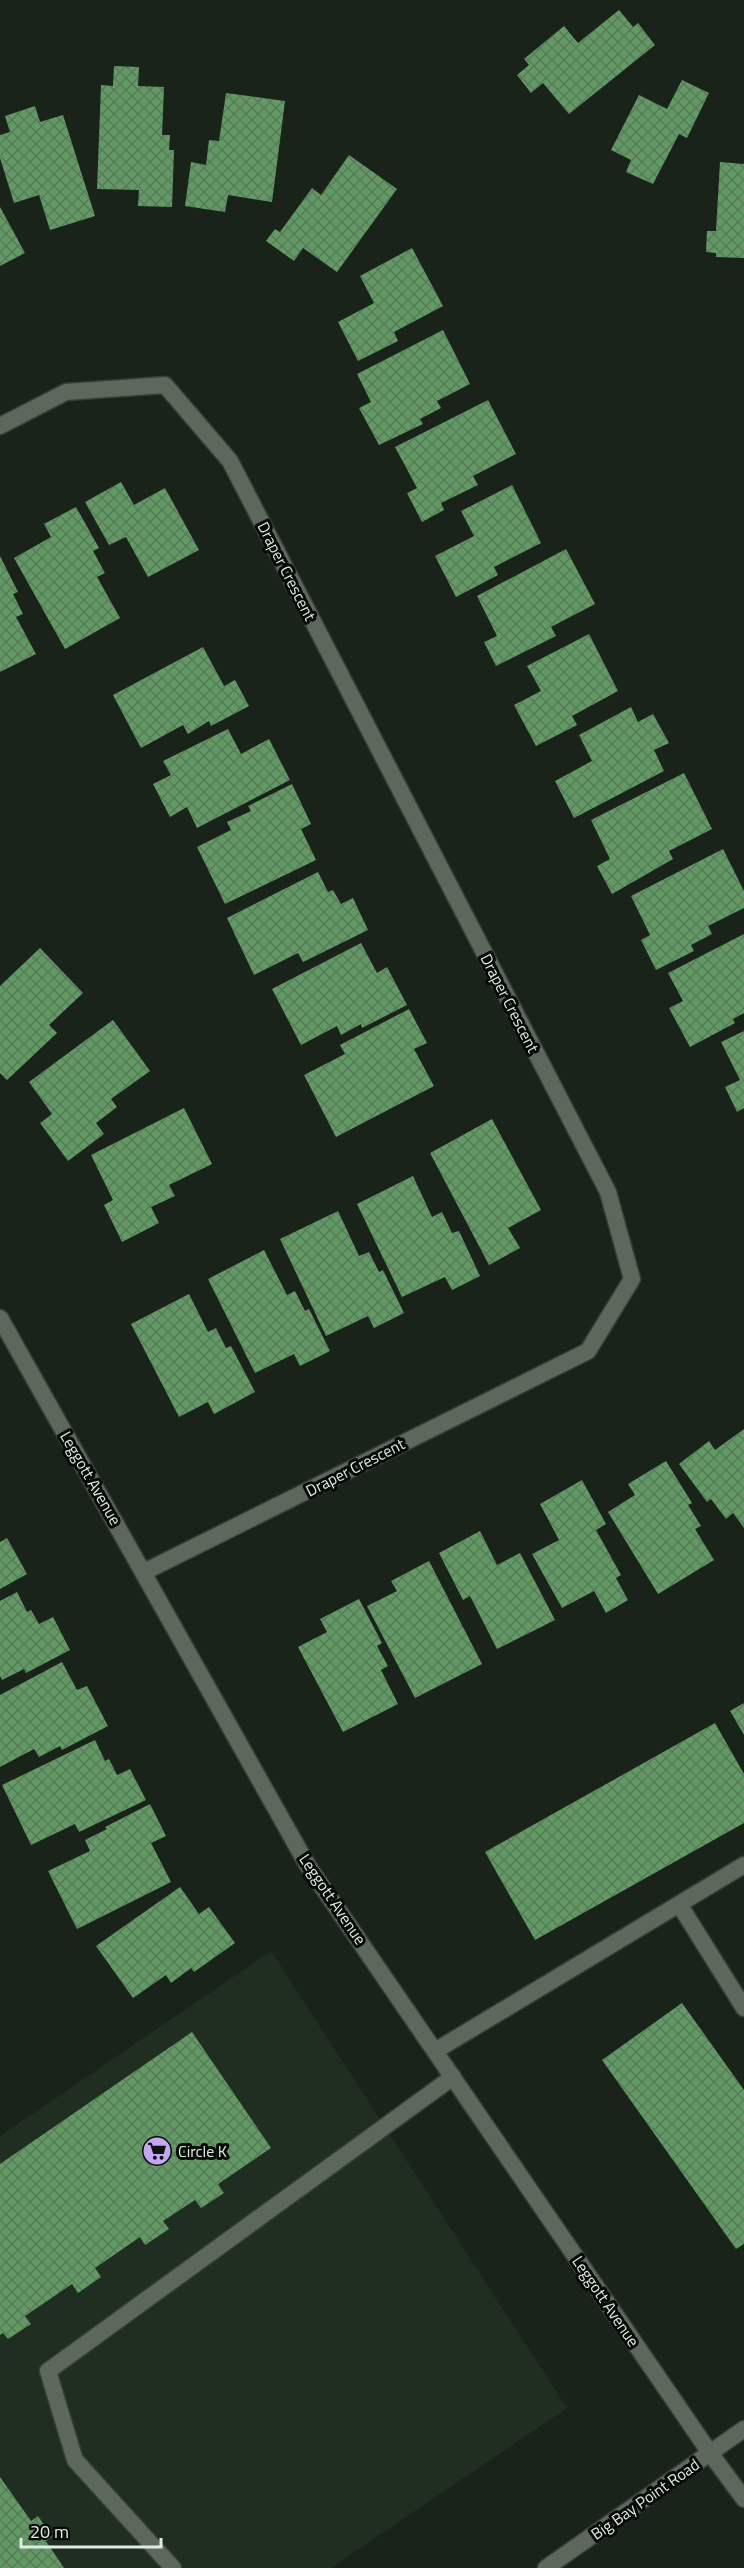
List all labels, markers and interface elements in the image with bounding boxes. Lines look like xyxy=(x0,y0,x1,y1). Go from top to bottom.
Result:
street label: Draper Crescent xyxy=(252,517,322,625)
street label: Draper Crescent xyxy=(475,949,545,1057)
street label: Leggott Avenue xyxy=(54,1426,128,1530)
street label: Draper Crescent xyxy=(301,1432,409,1502)
street label: Leggott Avenue xyxy=(294,1849,372,1949)
supermarket icon: Circle K xyxy=(141,2135,173,2167)
place label: Circle K xyxy=(178,2139,227,2163)
street label: Leggott Avenue xyxy=(567,2251,645,2351)
street label: Big Bay Point Road xyxy=(586,2453,704,2545)
scale bar xyxy=(21,2511,160,2549)
text: 20 m xyxy=(30,2518,69,2545)

